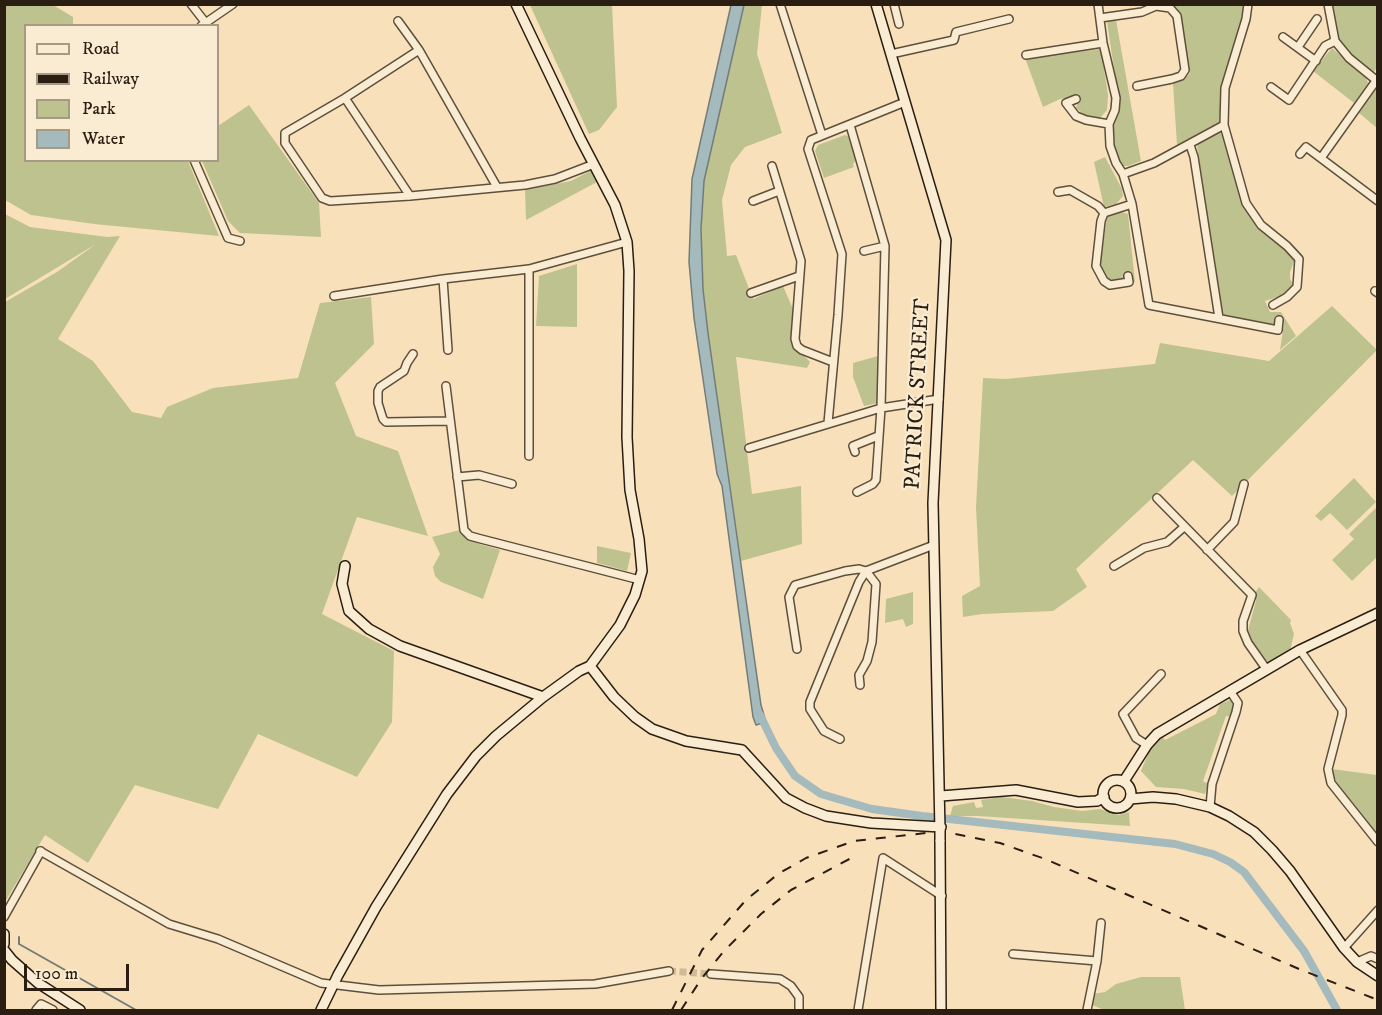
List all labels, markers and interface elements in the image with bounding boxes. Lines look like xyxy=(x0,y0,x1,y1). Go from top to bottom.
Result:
legend xyxy=(24,24,219,162)
text: Road xyxy=(82,38,119,60)
text: Railway xyxy=(82,68,139,90)
text: Park xyxy=(82,98,116,120)
text: Water xyxy=(82,128,125,150)
street label: PATRICK STREET xyxy=(901,298,937,490)
scale bar xyxy=(27,952,132,990)
text: 100 m xyxy=(35,963,78,985)

